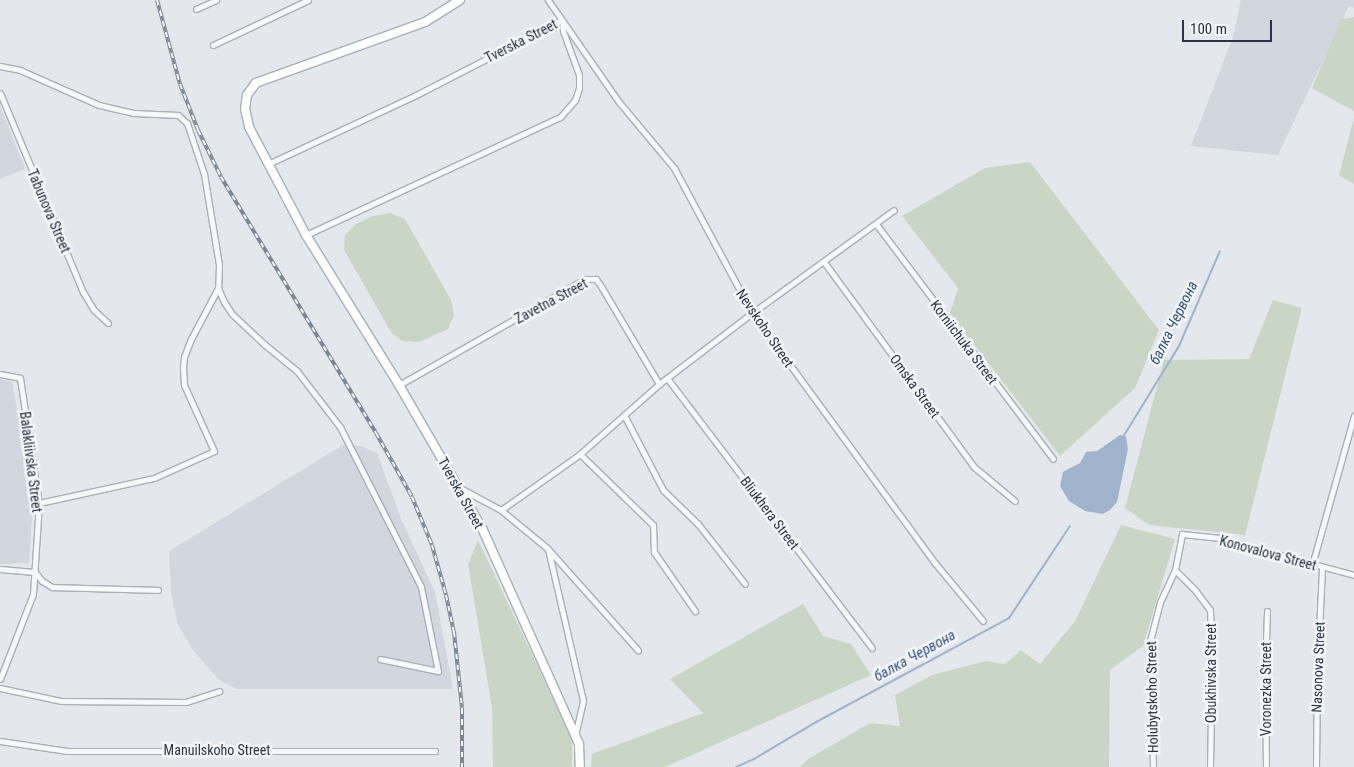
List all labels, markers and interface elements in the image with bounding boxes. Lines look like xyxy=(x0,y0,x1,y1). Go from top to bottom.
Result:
scale bar xyxy=(1184,10,1274,42)
street label: Tverska Street xyxy=(482,16,560,66)
text: 100 m xyxy=(1190,20,1227,38)
street label: Tabunova Street xyxy=(24,167,74,255)
street label: Zavetna Street xyxy=(512,275,590,327)
water label: балка Червона xyxy=(1146,278,1202,368)
street label: Nevskoho Street xyxy=(733,286,797,370)
street label: Korniichuka Street xyxy=(927,297,1001,387)
street label: Omska Street xyxy=(886,351,944,421)
street label: Balakliivska Street xyxy=(16,411,46,513)
street label: Tverska Street xyxy=(435,454,487,532)
street label: Bliukhera Street xyxy=(737,473,803,553)
street label: Konovalova Street xyxy=(1218,532,1318,574)
street label: Nasonova Street xyxy=(1308,621,1328,713)
street label: Obukhivska Street xyxy=(1203,623,1219,723)
water label: балка Червона xyxy=(871,626,959,686)
street label: Holubytskoho Street xyxy=(1143,641,1161,753)
street label: Voronezka Street xyxy=(1258,642,1274,736)
street label: Manuilskoho Street xyxy=(164,742,270,758)

